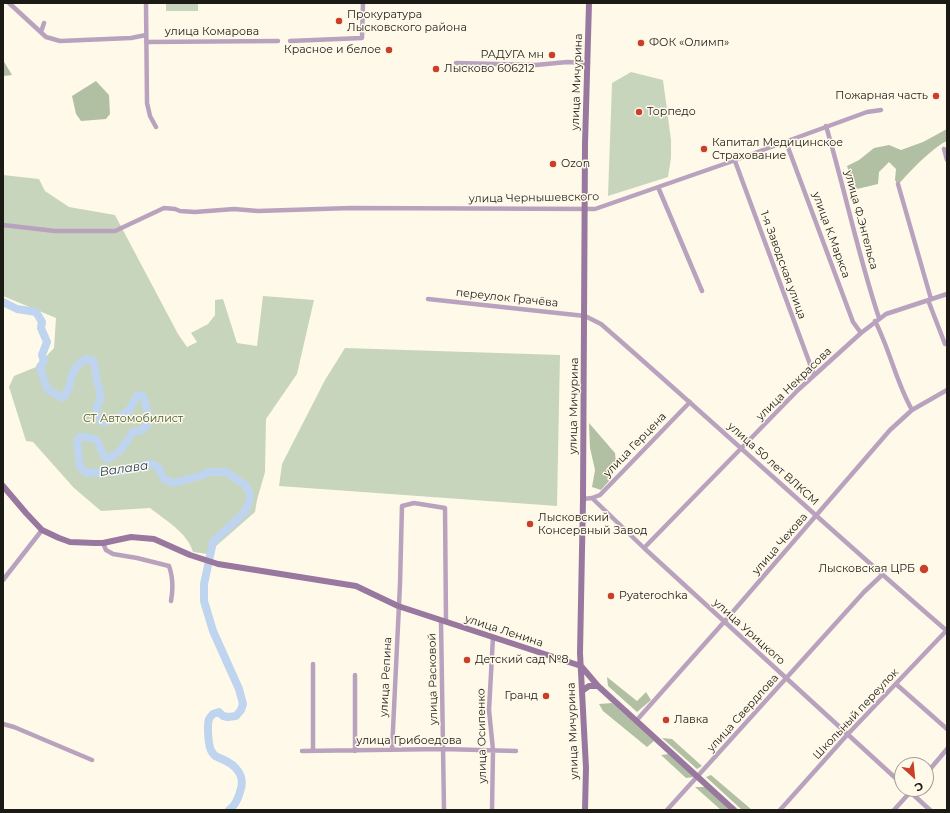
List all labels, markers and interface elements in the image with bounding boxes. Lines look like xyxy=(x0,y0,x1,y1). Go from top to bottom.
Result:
place label: Прокуратура Лысковского района xyxy=(347,8,467,34)
marker: Прокуратура Лысковского района xyxy=(334,16,344,26)
street label: улица Комарова xyxy=(165,25,259,39)
street label: улица Мичурина xyxy=(569,33,585,131)
place label: ФОК «Олимп» xyxy=(649,36,729,50)
marker: ФОК «Олимп» xyxy=(636,38,646,48)
place label: Красное и белое xyxy=(284,43,381,57)
marker: Красное и белое xyxy=(384,45,394,55)
place label: РАДУГА мн xyxy=(480,48,544,62)
marker: РАДУГА мн xyxy=(547,50,557,60)
place label: Лысково 606212 xyxy=(444,62,534,76)
marker: Лысково 606212 xyxy=(431,64,441,74)
place label: Пожарная часть xyxy=(835,89,928,103)
marker: Пожарная часть xyxy=(931,91,941,101)
place label: Торпедо xyxy=(647,105,696,119)
marker: Торпедо xyxy=(634,107,644,117)
place label: Капитал Медицинское Страхование xyxy=(712,136,843,162)
marker: Капитал Медицинское Страхование xyxy=(699,144,709,154)
place label: Ozon xyxy=(561,157,590,171)
marker: Ozon xyxy=(548,159,558,169)
street label: улица Ф.Энгельса xyxy=(841,169,881,271)
street label: улица Чернышевского xyxy=(469,190,599,206)
street label: улица К.Маркса xyxy=(809,190,853,280)
street label: 1-я Заводская улица xyxy=(757,209,809,321)
street label: переулок Грачёва xyxy=(455,286,559,310)
street label: улица Некрасова xyxy=(754,345,834,423)
street label: улица Мичурина xyxy=(567,357,581,455)
street label: улица Герцена xyxy=(601,410,669,480)
park label: СТ Автомобилист xyxy=(83,412,183,426)
street label: улица 50 лет ВЛКСМ xyxy=(725,420,821,508)
water label: Валава xyxy=(99,458,149,480)
street label: улица Чехова xyxy=(750,510,810,578)
place label: Лысковский Консервный Завод xyxy=(538,511,648,537)
marker: Лысковский Консервный Завод xyxy=(525,519,535,529)
place label: Лысковская ЦРБ xyxy=(818,562,915,576)
marker: Лысковская ЦРБ xyxy=(918,563,930,575)
place label: Pyaterochka xyxy=(619,589,688,603)
marker: Pyaterochka xyxy=(606,591,616,601)
street label: улица Урицкого xyxy=(710,596,788,668)
street label: улица Ленина xyxy=(463,612,545,650)
street label: улица Расковой xyxy=(426,633,440,725)
street label: улица Репина xyxy=(377,636,395,718)
place label: Детский сад №8 xyxy=(475,653,569,667)
marker: Детский сад №8 xyxy=(462,655,472,665)
street label: Школьный переулок xyxy=(810,666,902,762)
street label: улица Свердлова xyxy=(705,671,781,755)
street label: улица Мичурина xyxy=(565,682,581,780)
street label: улица Осипенко xyxy=(475,688,489,784)
place label: Гранд xyxy=(505,689,538,703)
marker: Гранд xyxy=(541,691,551,701)
place label: Лавка xyxy=(674,713,708,727)
marker: Лавка xyxy=(661,715,671,725)
street label: улица Грибоедова xyxy=(356,734,462,748)
north arrow xyxy=(894,757,934,797)
text: С xyxy=(912,779,926,795)

